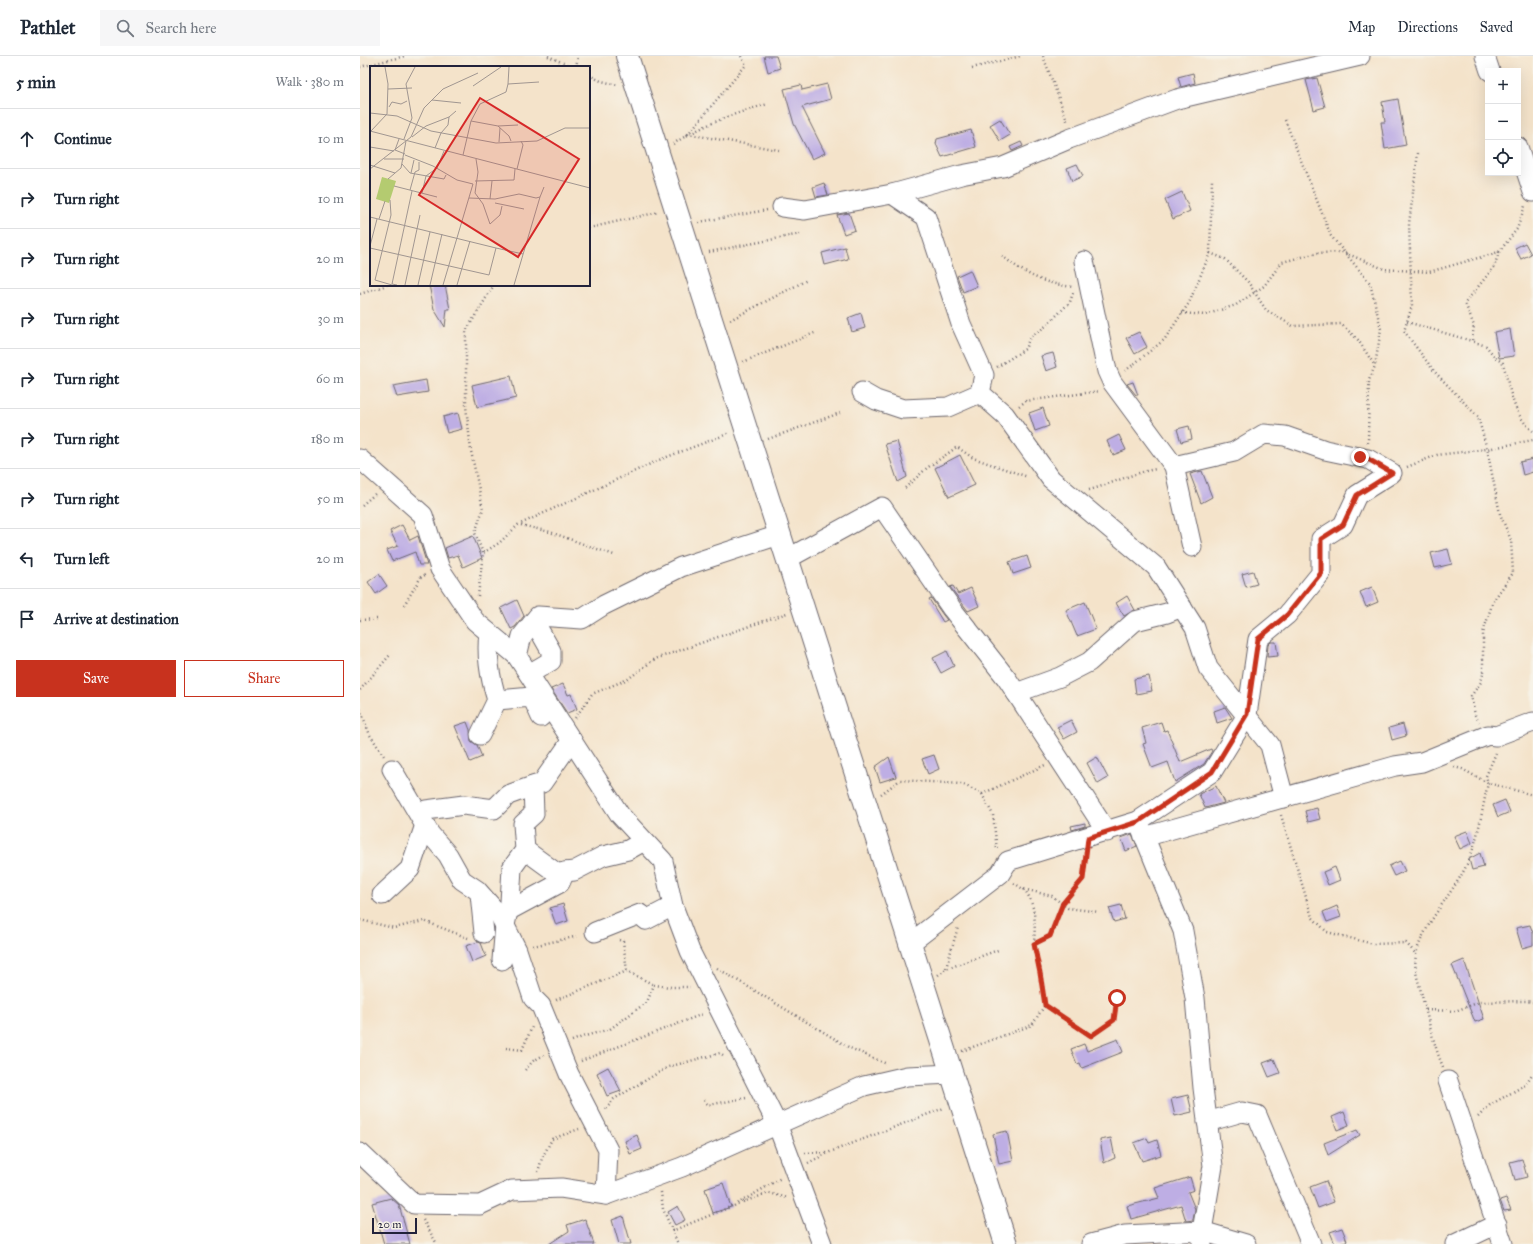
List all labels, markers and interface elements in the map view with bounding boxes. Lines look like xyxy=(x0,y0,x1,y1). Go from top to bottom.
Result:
search box xyxy=(100,10,380,46)
text: Pathlet xyxy=(20,16,76,39)
icon: search xyxy=(114,17,136,39)
text: Search here xyxy=(146,19,217,37)
text: Map xyxy=(1348,19,1375,36)
text: Directions xyxy=(1397,19,1458,36)
text: Saved xyxy=(1480,19,1513,36)
inset map xyxy=(370,66,590,286)
map controls xyxy=(1485,68,1521,176)
button: + xyxy=(1485,68,1521,104)
text: 5 min xyxy=(16,72,56,93)
text: Walk · 380 m xyxy=(275,74,344,90)
button: − xyxy=(1485,104,1521,140)
icon: ahead xyxy=(16,128,38,150)
text: Continue xyxy=(54,130,112,148)
text: 10 m xyxy=(318,131,344,147)
button: locate xyxy=(1485,140,1521,176)
icon: right xyxy=(16,188,38,210)
text: Turn right xyxy=(54,190,119,208)
text: 10 m xyxy=(318,191,344,207)
icon: right xyxy=(16,248,38,270)
text: Turn right xyxy=(54,250,119,268)
text: 20 m xyxy=(316,251,344,267)
icon: right xyxy=(16,308,38,330)
text: Turn right xyxy=(54,310,119,328)
text: 30 m xyxy=(318,311,344,327)
icon: right xyxy=(16,368,38,390)
text: Turn right xyxy=(54,370,119,388)
text: 60 m xyxy=(316,371,344,387)
icon: right xyxy=(16,428,38,450)
text: Turn right xyxy=(54,430,119,448)
text: 180 m xyxy=(311,431,344,447)
route end xyxy=(1351,448,1369,466)
icon: right xyxy=(16,488,38,510)
text: Turn right xyxy=(54,490,119,508)
text: 50 m xyxy=(317,491,344,507)
icon: left xyxy=(16,548,38,570)
text: Turn left xyxy=(54,550,110,568)
text: 20 m xyxy=(316,551,344,567)
icon: arrive xyxy=(16,608,38,630)
text: Arrive at destination xyxy=(54,610,179,628)
button: Save xyxy=(16,660,176,697)
button: Share xyxy=(184,660,344,697)
route start xyxy=(1108,989,1126,1007)
scale bar xyxy=(372,1216,417,1235)
text: 20 m xyxy=(378,1218,401,1231)

